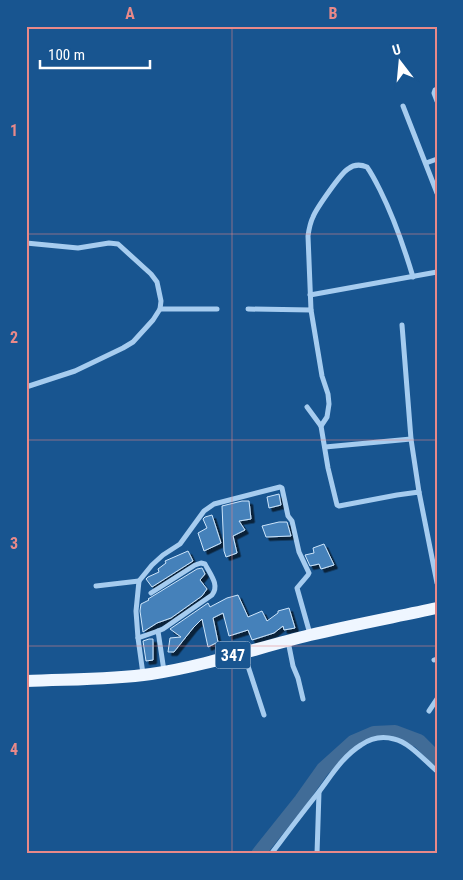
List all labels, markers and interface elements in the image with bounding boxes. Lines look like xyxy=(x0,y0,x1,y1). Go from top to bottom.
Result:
text: A xyxy=(125,4,135,23)
text: B xyxy=(329,4,338,23)
scale bar xyxy=(40,38,150,70)
north arrow xyxy=(376,38,426,88)
text: U xyxy=(390,41,402,58)
text: 100 m xyxy=(48,46,85,64)
text: 1 xyxy=(10,121,18,140)
text: 2 xyxy=(10,328,18,347)
text: 3 xyxy=(10,534,18,553)
road number: 347 xyxy=(216,642,250,668)
text: 4 xyxy=(10,740,18,759)

